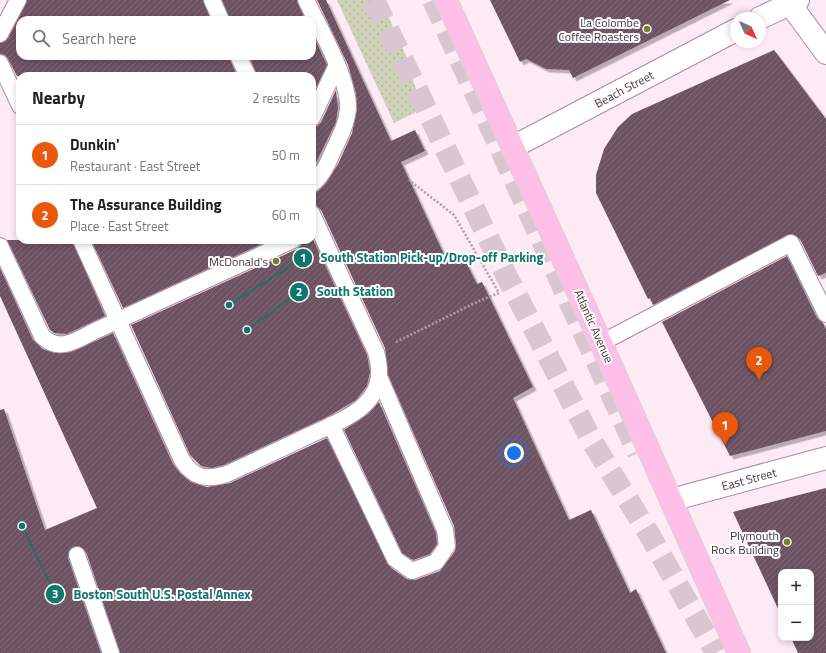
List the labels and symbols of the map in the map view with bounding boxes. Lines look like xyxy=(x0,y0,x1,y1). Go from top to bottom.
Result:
north arrow xyxy=(730,12,766,48)
place label: La Colombe Coffee Roasters xyxy=(558,13,639,46)
marker: La Colombe Coffee Roasters xyxy=(642,24,652,34)
street label: Beach Street xyxy=(591,65,658,113)
callout: South Station Pick-up/Drop-off Parking xyxy=(293,245,552,270)
text: South Station Pick-up/Drop-off Parking xyxy=(321,247,544,267)
text: 1 xyxy=(300,248,306,267)
place label: McDonald's xyxy=(209,252,268,271)
marker: McDonald's xyxy=(271,256,281,266)
callout: South Station xyxy=(289,279,401,304)
text: South Station xyxy=(317,281,393,301)
text: 2 xyxy=(296,282,302,301)
street label: Atlantic Avenue xyxy=(569,286,619,366)
pin: 2 xyxy=(746,347,772,380)
pin: 1 xyxy=(712,412,738,445)
your location xyxy=(504,443,524,463)
street label: East Street xyxy=(719,462,779,495)
place label: Plymouth Rock Building xyxy=(711,526,779,559)
marker: Plymouth Rock Building xyxy=(782,537,792,547)
callout: Boston South U.S. Postal Annex xyxy=(45,582,258,607)
text: 3 xyxy=(52,584,58,603)
text: Boston South U.S. Postal Annex xyxy=(73,584,251,604)

